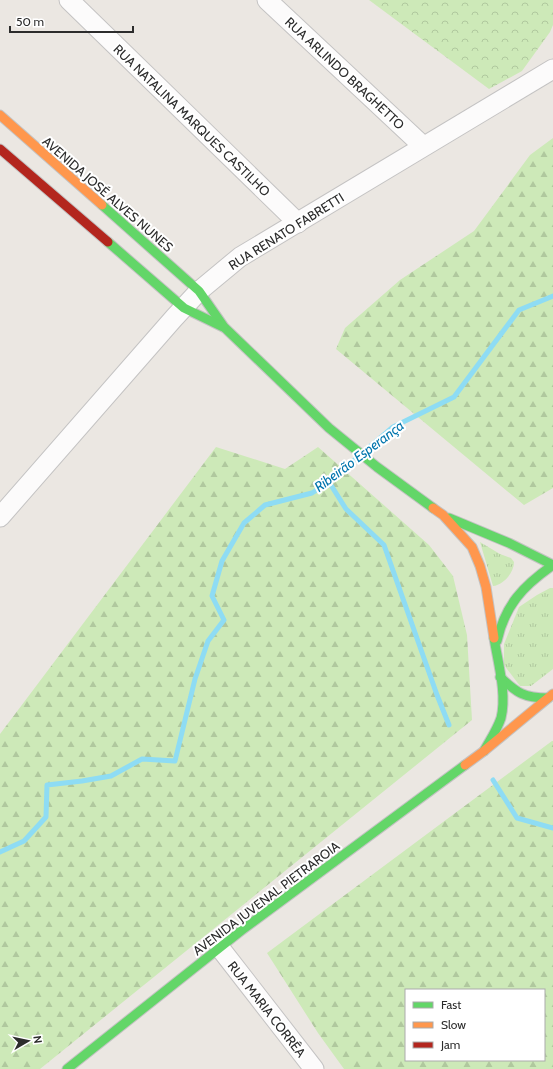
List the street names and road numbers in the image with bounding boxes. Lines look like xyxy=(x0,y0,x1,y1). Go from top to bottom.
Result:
street label: RUA ARLINDO BRAGHETTO xyxy=(282,14,408,132)
street label: RUA NATALINA MARQUES CASTILHO xyxy=(110,41,274,199)
street label: AVENIDA JOSÉ ALVES NUNES xyxy=(40,132,177,255)
street label: RUA RENATO FABRETTI xyxy=(225,189,347,273)
street label: AVENIDA JUVENAL PIETRAROIA xyxy=(189,838,343,958)
street label: RUA MARIA CORRÊA xyxy=(225,958,309,1060)

